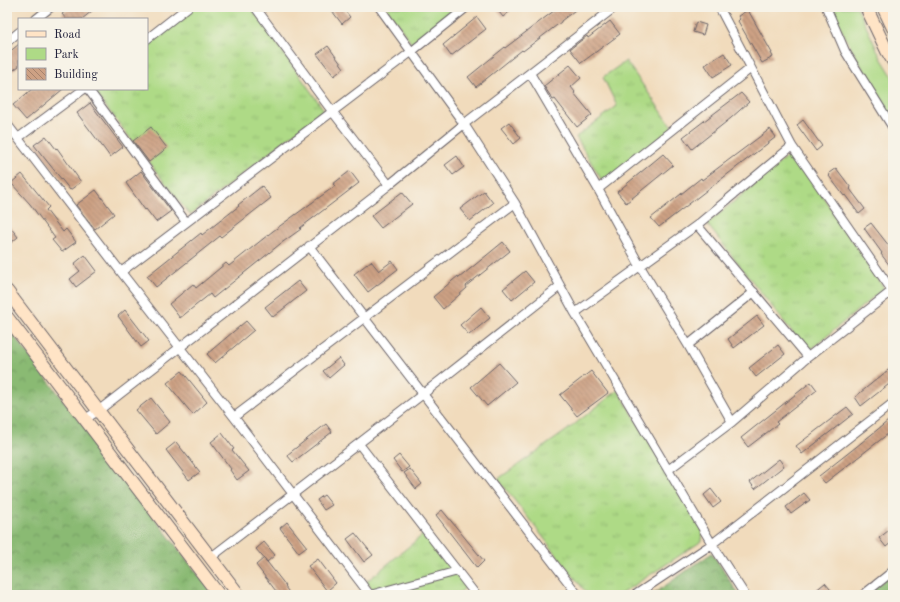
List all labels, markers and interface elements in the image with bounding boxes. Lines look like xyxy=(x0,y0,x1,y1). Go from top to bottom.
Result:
legend xyxy=(18,18,148,90)
text: Road xyxy=(54,29,81,41)
text: Park xyxy=(54,49,79,61)
text: Building xyxy=(54,69,98,81)

